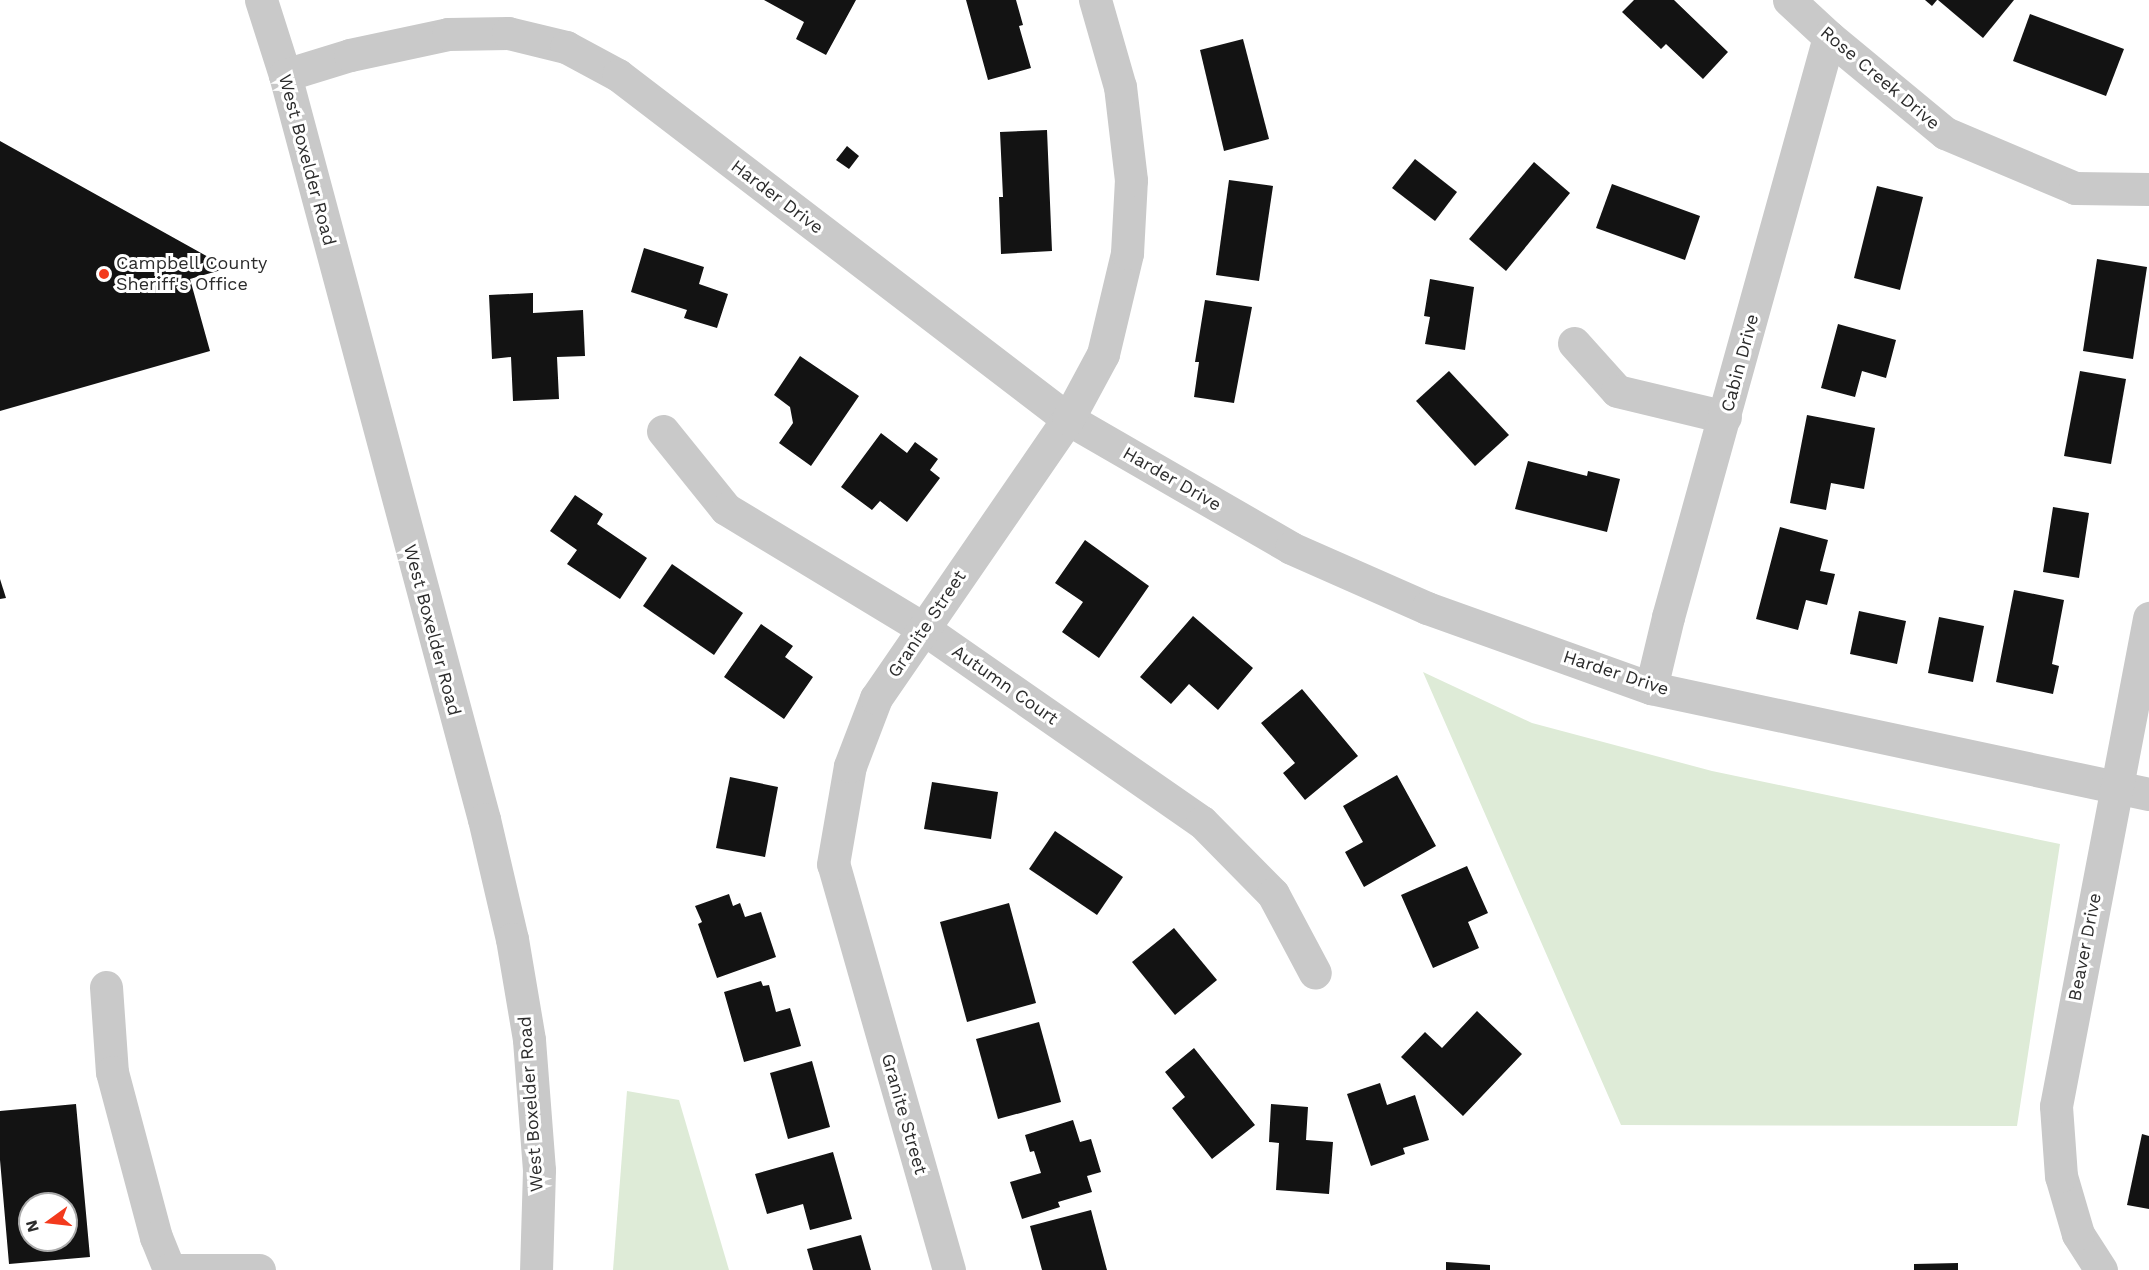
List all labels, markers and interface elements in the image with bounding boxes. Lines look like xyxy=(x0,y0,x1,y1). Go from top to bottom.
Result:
street label: Rose Creek Drive xyxy=(1816,22,1944,134)
street label: West Boxelder Road xyxy=(274,72,340,248)
street label: Harder Drive xyxy=(726,155,828,239)
place label: Campbell County Sheriff's Office xyxy=(116,253,268,296)
marker: Campbell County Sheriff's Office xyxy=(97,267,111,281)
street label: Cabin Drive xyxy=(1717,312,1763,414)
street label: Harder Drive xyxy=(1119,442,1225,516)
street label: West Boxelder Road xyxy=(399,542,465,718)
street label: Granite Street xyxy=(883,566,971,682)
street label: Autumn Court xyxy=(948,640,1062,730)
street label: Harder Drive xyxy=(1560,646,1672,700)
street label: Beaver Drive xyxy=(2064,891,2106,1003)
street label: West Boxelder Road xyxy=(514,1015,548,1193)
street label: Granite Street xyxy=(876,1051,932,1177)
north arrow xyxy=(18,1192,78,1252)
text: N xyxy=(21,1218,43,1234)

